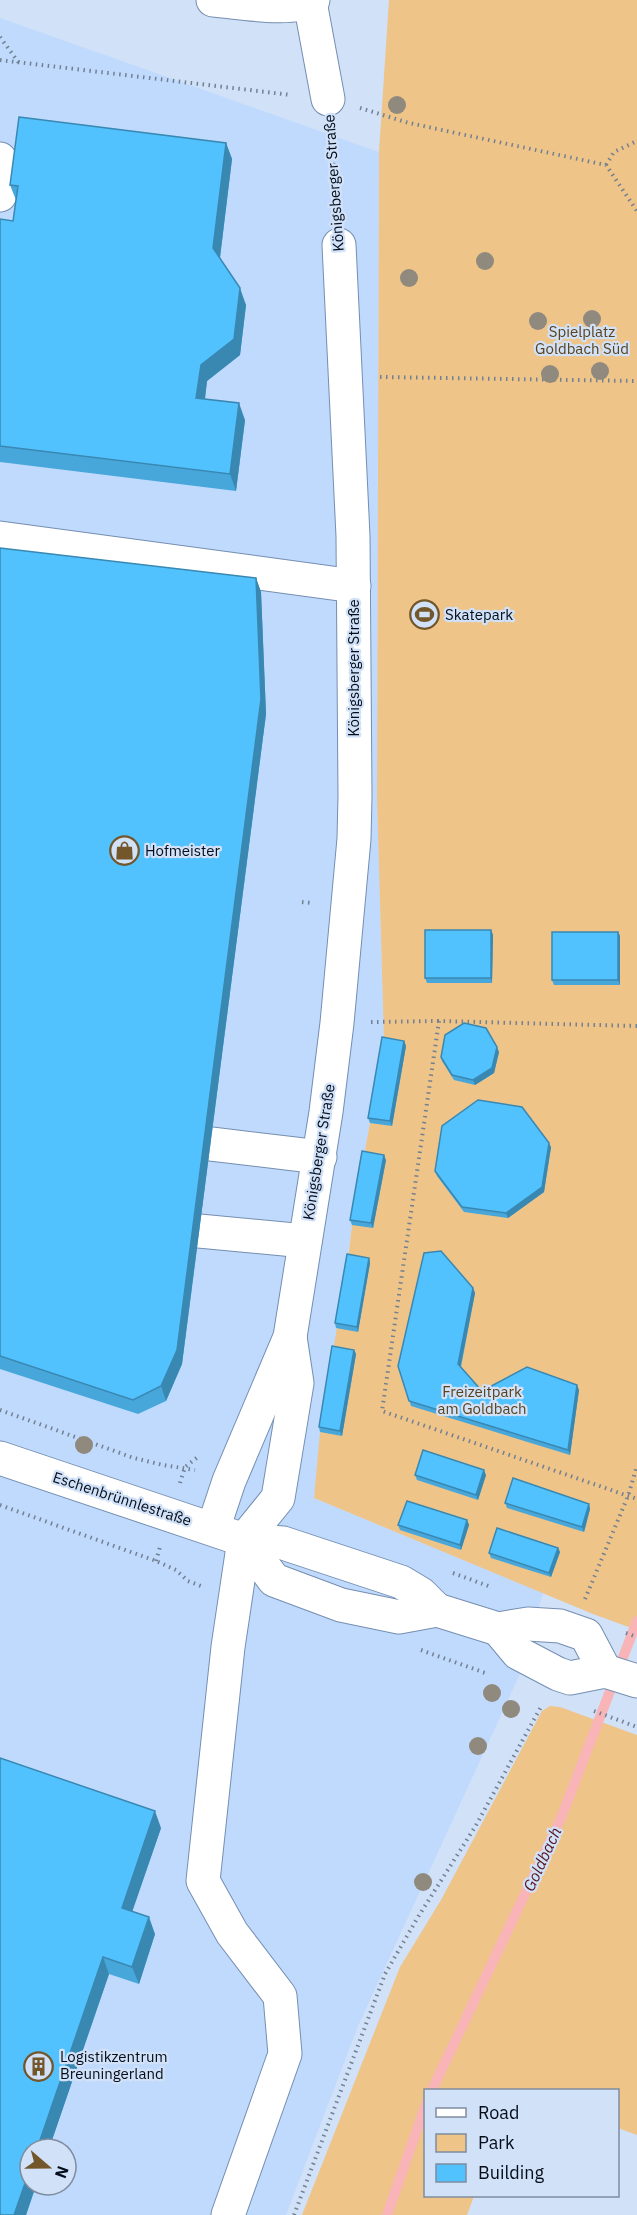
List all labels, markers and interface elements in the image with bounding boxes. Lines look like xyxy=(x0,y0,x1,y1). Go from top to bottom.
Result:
street label: Königsberger Straße xyxy=(319,114,348,252)
park label: Spielplatz Goldbach Süd xyxy=(535,322,629,358)
street label: Königsberger Straße xyxy=(344,599,363,737)
sports icon: Skatepark xyxy=(408,599,440,631)
place label: Skatepark xyxy=(445,605,513,624)
shop icon: Hofmeister xyxy=(108,835,140,867)
place label: Hofmeister xyxy=(145,841,220,860)
street label: Königsberger Straße xyxy=(298,1083,339,1221)
park label: Freizeitpark am Goldbach xyxy=(437,1382,527,1418)
street label: Eschenbrünnlestraße xyxy=(50,1467,194,1530)
water label: Goldbach xyxy=(519,1824,565,1894)
place label: Logistikzentrum Breuningerland xyxy=(60,2047,168,2083)
building icon: Logistikzentrum Breuningerland xyxy=(23,2050,55,2082)
legend xyxy=(424,2089,619,2197)
text: Road xyxy=(478,2101,519,2124)
text: Park xyxy=(478,2131,515,2154)
north arrow xyxy=(18,2137,78,2197)
text: Building xyxy=(478,2161,545,2184)
text: N xyxy=(51,2163,73,2181)

